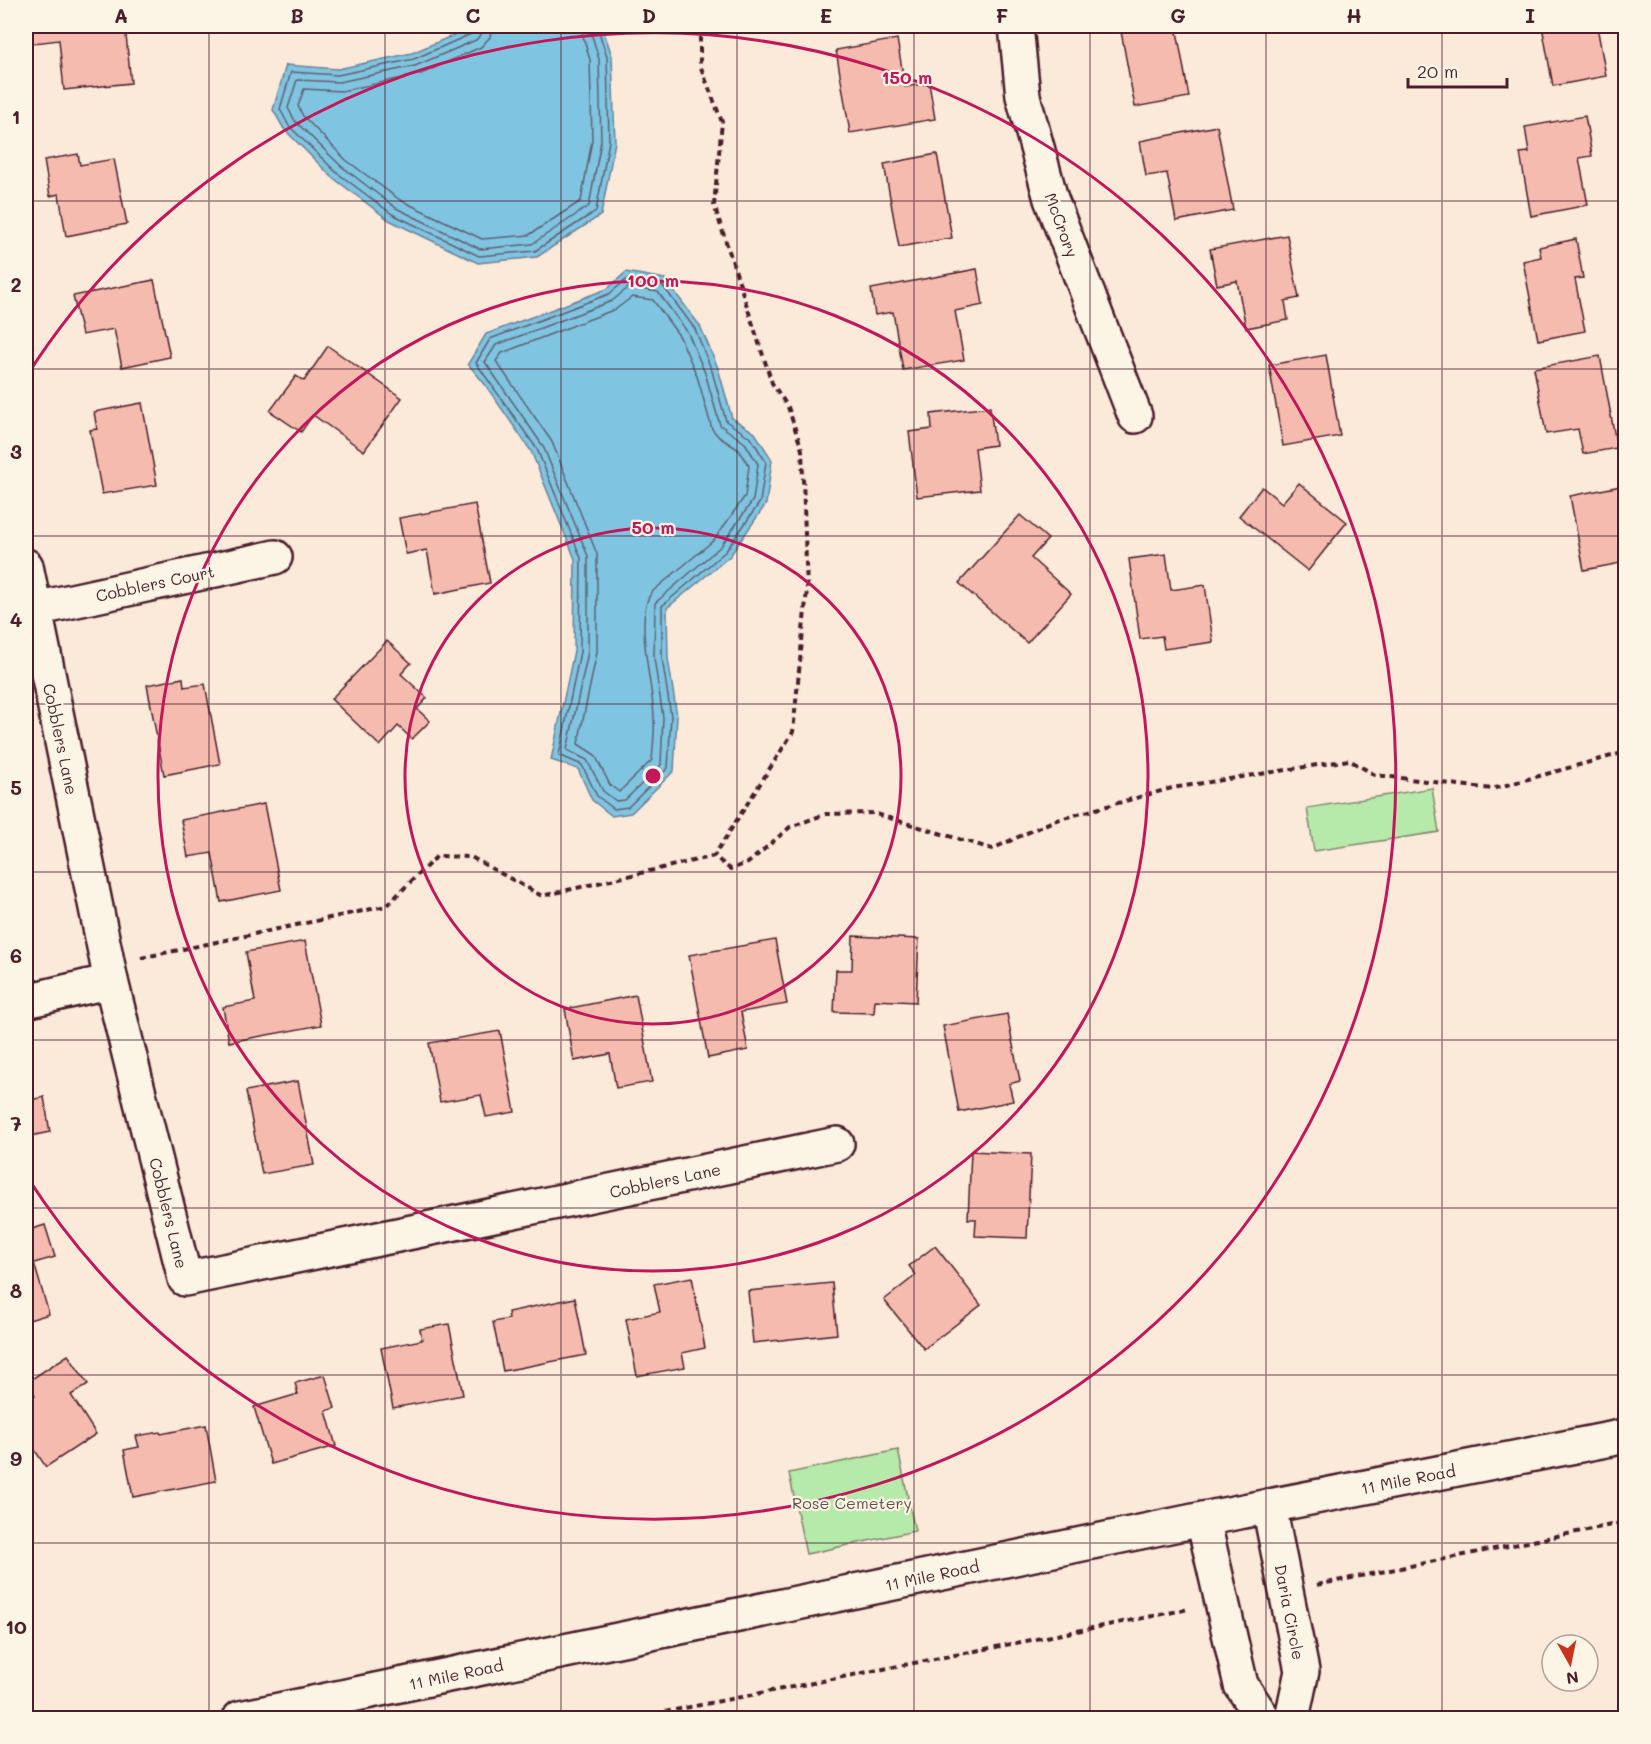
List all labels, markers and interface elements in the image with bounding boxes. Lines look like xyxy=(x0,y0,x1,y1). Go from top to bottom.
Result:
text: A xyxy=(114,2,128,28)
text: B xyxy=(290,2,304,28)
text: C xyxy=(466,2,481,28)
text: D xyxy=(642,2,656,28)
text: E xyxy=(820,2,832,28)
text: F xyxy=(996,2,1009,28)
text: G xyxy=(1170,2,1186,28)
text: H xyxy=(1346,2,1362,28)
text: I xyxy=(1525,2,1535,28)
scale bar xyxy=(1408,51,1507,89)
text: 20 m xyxy=(1417,59,1458,83)
text: 150 m xyxy=(882,65,932,89)
text: 1 xyxy=(12,103,20,129)
street label: McCrory xyxy=(1041,190,1083,260)
text: 100 m xyxy=(627,268,679,292)
text: 2 xyxy=(10,271,22,297)
text: 3 xyxy=(10,438,22,464)
text: 50 m xyxy=(632,515,674,539)
street label: Cobblers Court xyxy=(94,560,216,606)
text: 4 xyxy=(10,606,23,632)
street label: Cobblers Lane xyxy=(39,681,83,797)
centre of rings xyxy=(643,766,663,786)
text: 5 xyxy=(10,774,22,800)
text: 6 xyxy=(10,942,22,968)
text: 7 xyxy=(10,1110,22,1136)
street label: Cobblers Lane xyxy=(145,1155,193,1271)
street label: Cobblers Lane xyxy=(607,1158,723,1202)
text: 8 xyxy=(10,1277,22,1303)
text: 9 xyxy=(10,1445,22,1471)
street label: 11 Mile Road xyxy=(1359,1460,1457,1498)
park label: Rose Cemetery xyxy=(792,1492,912,1513)
street label: 11 Mile Road xyxy=(883,1555,981,1595)
street label: Daria Circle xyxy=(1270,1563,1310,1661)
text: 10 xyxy=(5,1613,27,1639)
north arrow xyxy=(1540,1633,1600,1693)
street label: 11 Mile Road xyxy=(407,1654,505,1694)
text: N xyxy=(1565,1667,1580,1690)

